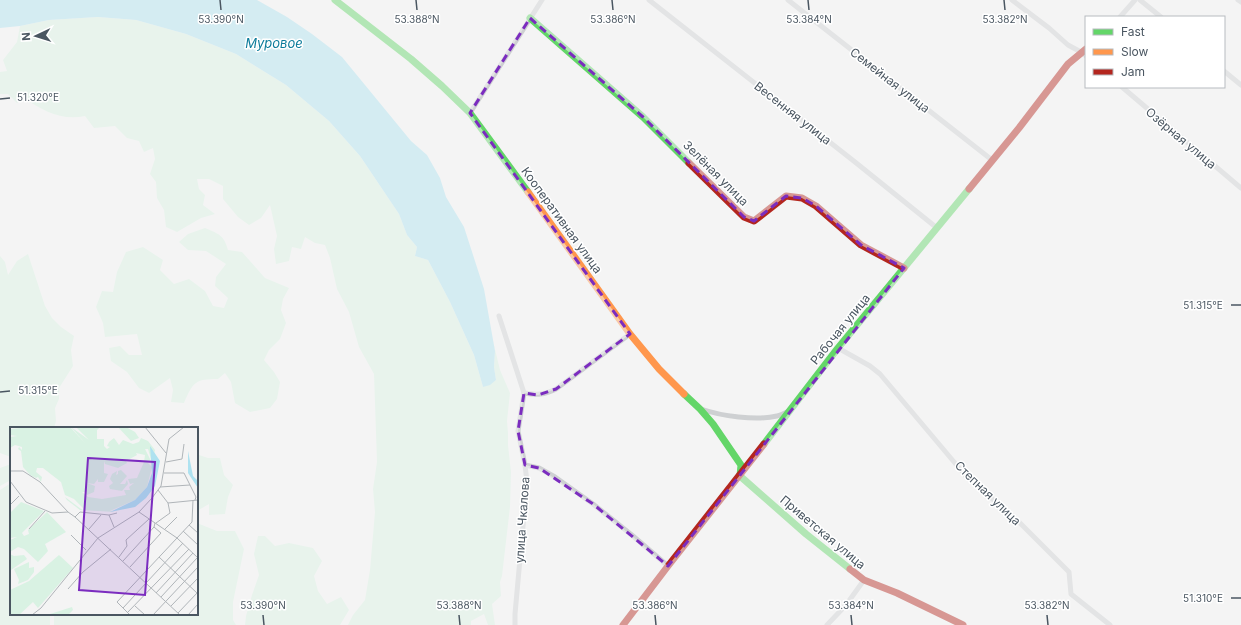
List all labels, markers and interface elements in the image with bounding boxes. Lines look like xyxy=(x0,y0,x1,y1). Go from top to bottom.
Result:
text: 53.390°N xyxy=(198,13,244,25)
text: 53.388°N xyxy=(394,13,440,25)
text: 53.386°N xyxy=(590,13,636,25)
text: 53.384°N xyxy=(786,13,832,25)
text: 53.382°N xyxy=(982,13,1028,25)
north arrow xyxy=(16,16,56,56)
legend xyxy=(1085,16,1225,88)
text: Fast xyxy=(1121,24,1145,39)
text: N xyxy=(19,32,33,41)
water label: Муровое xyxy=(245,35,303,51)
street label: Семейная улица xyxy=(847,44,933,116)
text: Slow xyxy=(1121,44,1149,59)
text: Jam xyxy=(1121,64,1145,79)
street label: Весенняя улица xyxy=(751,78,835,148)
text: 51.320°E xyxy=(17,91,59,103)
street label: Озёрная улица xyxy=(1143,104,1219,172)
street label: Зелёная улица xyxy=(680,137,752,209)
street label: Кооперативная улица xyxy=(518,164,606,276)
street label: Рабочая улица xyxy=(807,291,873,367)
text: 51.315°E xyxy=(1183,299,1223,311)
text: 51.315°E xyxy=(18,384,58,396)
inset map xyxy=(10,427,198,615)
street label: Степная улица xyxy=(952,458,1024,528)
street label: улица Чкалова xyxy=(511,476,533,564)
street label: Приветская улица xyxy=(777,492,869,572)
text: 51.310°E xyxy=(1183,592,1223,604)
text: 53.390°N xyxy=(240,599,286,611)
text: 53.388°N xyxy=(436,599,482,611)
text: 53.386°N xyxy=(632,599,678,611)
text: 53.384°N xyxy=(828,599,874,611)
text: 53.382°N xyxy=(1024,599,1070,611)

